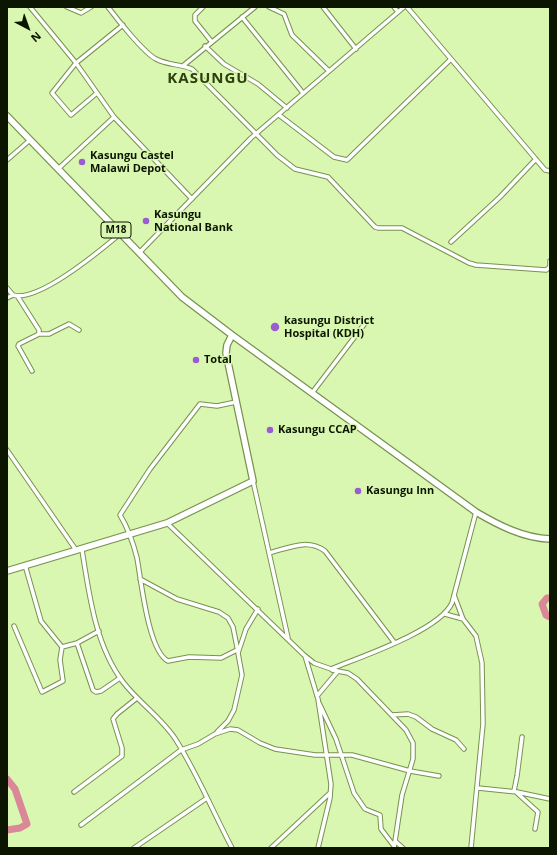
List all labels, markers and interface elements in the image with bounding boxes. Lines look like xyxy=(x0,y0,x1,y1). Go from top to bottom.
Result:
north arrow xyxy=(8,8,48,48)
text: N xyxy=(28,29,45,46)
district label: KASUNGU xyxy=(167,70,249,88)
place label: Kasungu Castel Malawi Depot xyxy=(90,149,174,175)
marker: Kasungu Castel Malawi Depot xyxy=(77,157,87,167)
place label: Kasungu National Bank xyxy=(154,208,233,234)
marker: Kasungu National Bank xyxy=(141,216,151,226)
road number: M18 xyxy=(101,222,131,238)
place label: kasungu District Hospital (KDH) xyxy=(284,314,374,340)
marker: kasungu District Hospital (KDH) xyxy=(269,321,281,333)
place label: Total xyxy=(204,353,232,367)
marker: Total xyxy=(191,355,201,365)
place label: Kasungu CCAP xyxy=(278,423,357,437)
marker: Kasungu CCAP xyxy=(265,425,275,435)
place label: Kasungu Inn xyxy=(366,484,434,498)
marker: Kasungu Inn xyxy=(353,486,363,496)

